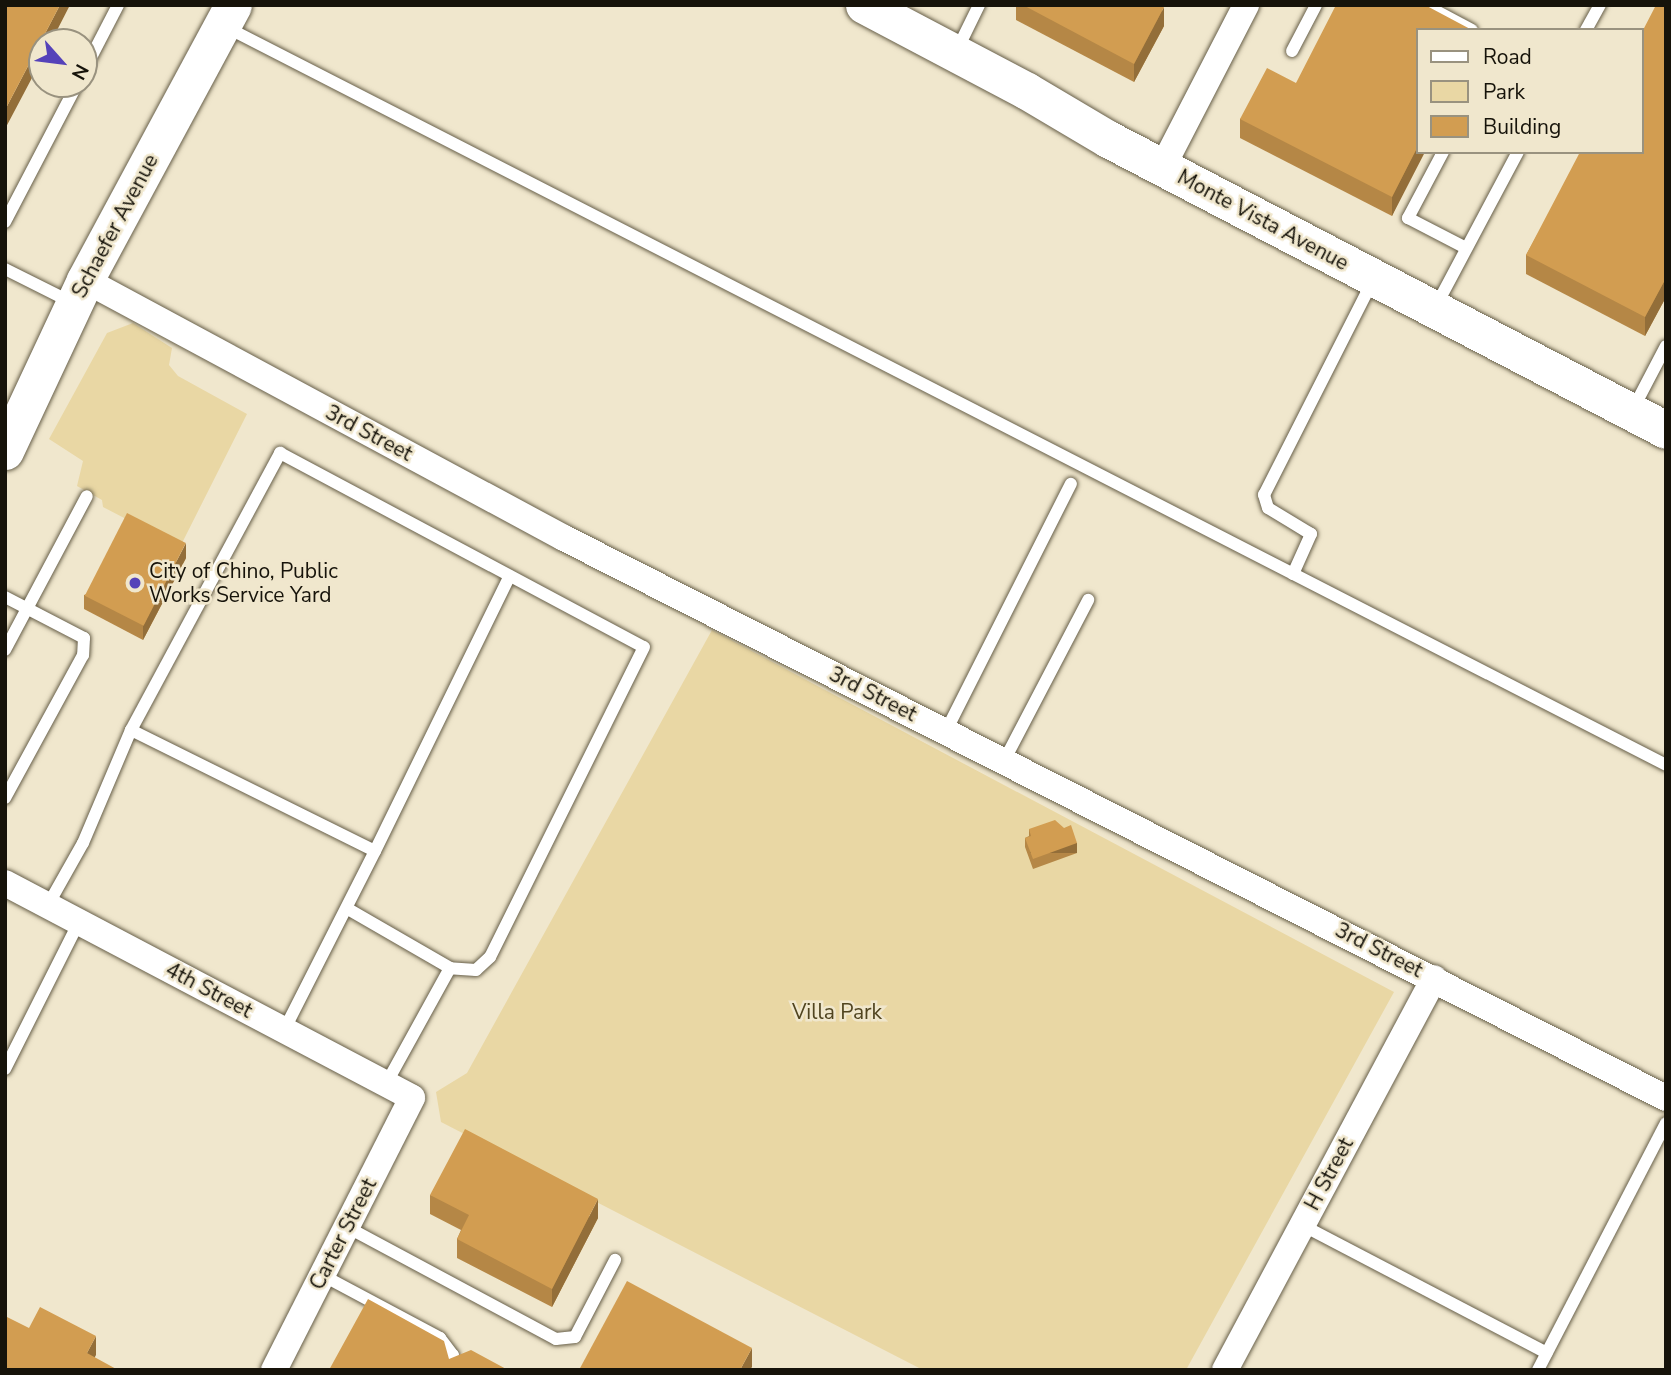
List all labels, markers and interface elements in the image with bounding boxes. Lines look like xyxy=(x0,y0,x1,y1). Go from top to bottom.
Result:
north arrow xyxy=(28,28,98,98)
legend xyxy=(1416,28,1643,154)
text: Road xyxy=(1483,43,1532,71)
text: N xyxy=(65,60,95,84)
text: Park xyxy=(1483,78,1525,106)
text: Building xyxy=(1483,113,1561,141)
street label: Schaefer Avenue xyxy=(67,150,163,302)
street label: Monte Vista Avenue xyxy=(1173,164,1353,276)
street label: 3rd Street xyxy=(321,400,417,466)
place label: City of Chino, Public Works Service Yard xyxy=(149,558,338,608)
marker: City of Chino, Public Works Service Yard xyxy=(127,575,143,591)
street label: 3rd Street xyxy=(825,661,921,727)
street label: 3rd Street xyxy=(1331,917,1427,983)
street label: 4th Street xyxy=(161,957,257,1023)
park label: Villa Park xyxy=(792,999,882,1025)
street label: H Street xyxy=(1299,1133,1359,1215)
street label: Carter Street xyxy=(304,1174,382,1294)

